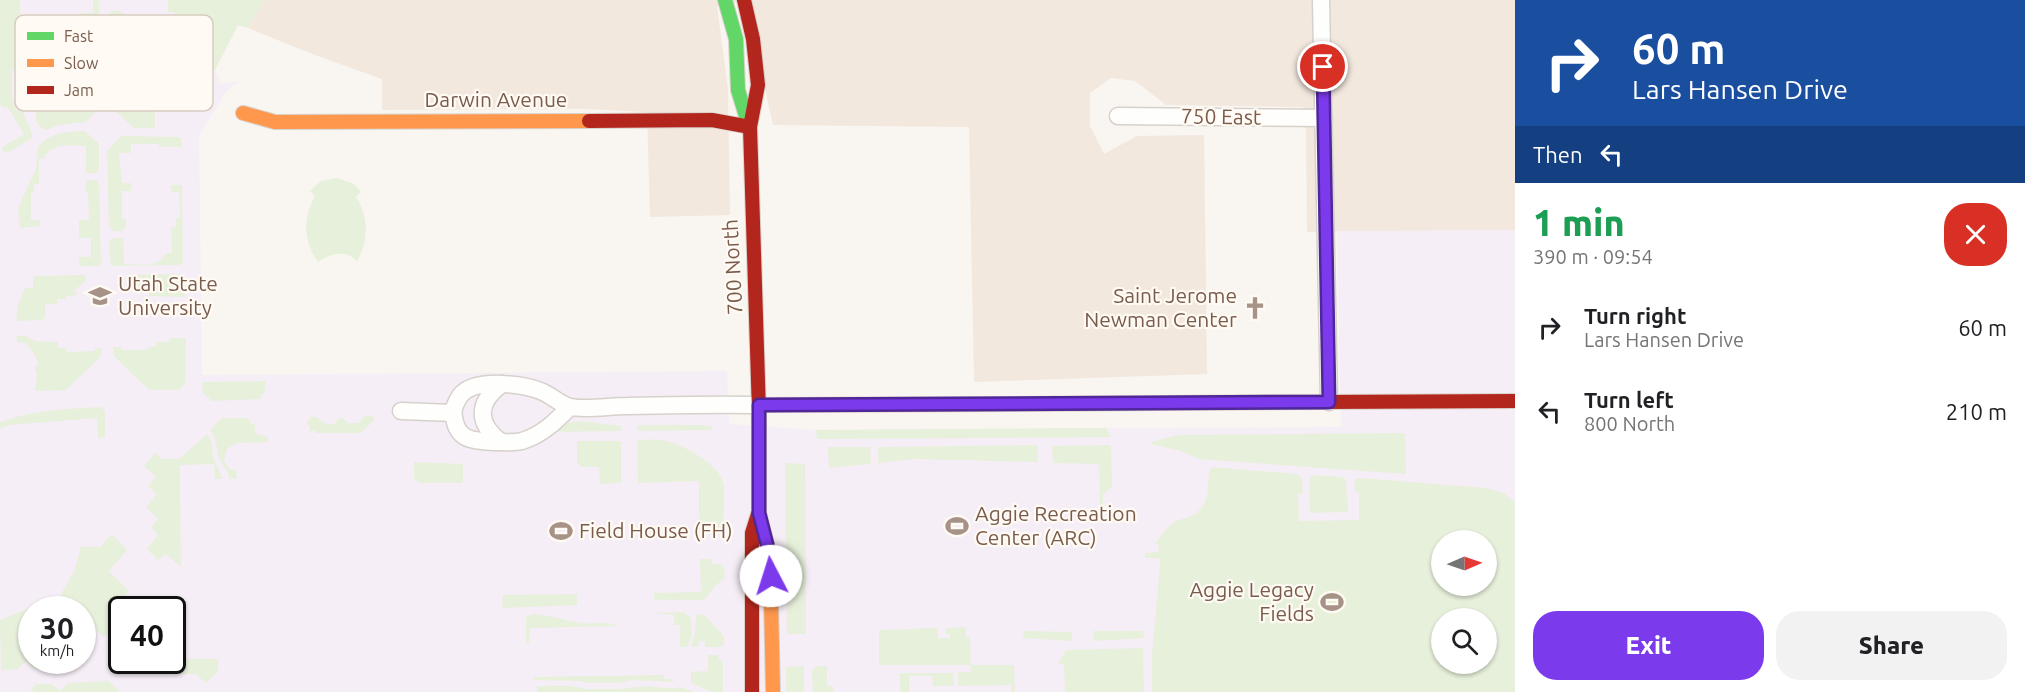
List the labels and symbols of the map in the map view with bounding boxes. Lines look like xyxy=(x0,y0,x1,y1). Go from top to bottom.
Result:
legend xyxy=(15,15,213,111)
text: Fast xyxy=(64,27,94,45)
pin xyxy=(1297,41,1348,92)
text: Slow xyxy=(64,54,99,72)
text: Jam xyxy=(64,81,94,99)
street label: Darwin Avenue xyxy=(425,87,567,111)
street label: 750 East xyxy=(1181,103,1261,129)
street label: 700 North xyxy=(718,219,746,316)
place label: Utah State University xyxy=(118,271,218,319)
school or university icon: Utah State University xyxy=(87,283,113,309)
place label: Saint Jerome Newman Center xyxy=(1084,283,1237,331)
church icon: Saint Jerome Newman Center xyxy=(1242,295,1268,321)
place label: Aggie Recreation Center (ARC) xyxy=(975,501,1137,549)
sports icon: Aggie Recreation Center (ARC) xyxy=(944,513,970,539)
sports icon: Field House (FH) xyxy=(548,518,574,544)
place label: Field House (FH) xyxy=(579,518,733,542)
north arrow xyxy=(1431,530,1497,596)
position arrow xyxy=(739,544,803,608)
place label: Aggie Legacy Fields xyxy=(1189,577,1314,625)
sports icon: Aggie Legacy Fields xyxy=(1319,589,1345,615)
speed limit sign: 40 xyxy=(108,596,186,674)

